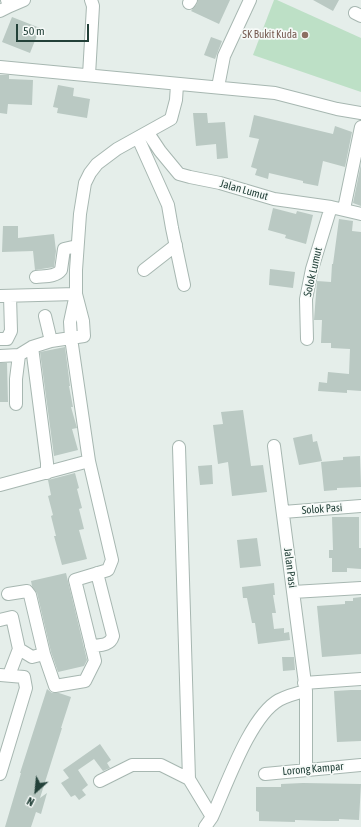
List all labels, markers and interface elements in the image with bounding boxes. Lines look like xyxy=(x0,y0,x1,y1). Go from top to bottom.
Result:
scale bar xyxy=(18,16,91,42)
text: 50 m xyxy=(23,24,45,38)
place label: SK Bukit Kuda xyxy=(242,28,297,42)
marker: SK Bukit Kuda xyxy=(300,30,310,40)
street label: Jalan Lumut xyxy=(218,177,270,203)
street label: Solok Lumut xyxy=(301,246,325,298)
street label: Solok Pasi xyxy=(301,501,343,517)
street label: Jalan Pasi xyxy=(281,547,299,589)
street label: Lorong Kampar xyxy=(282,760,344,778)
north arrow xyxy=(16,771,56,811)
text: N xyxy=(25,795,36,809)

